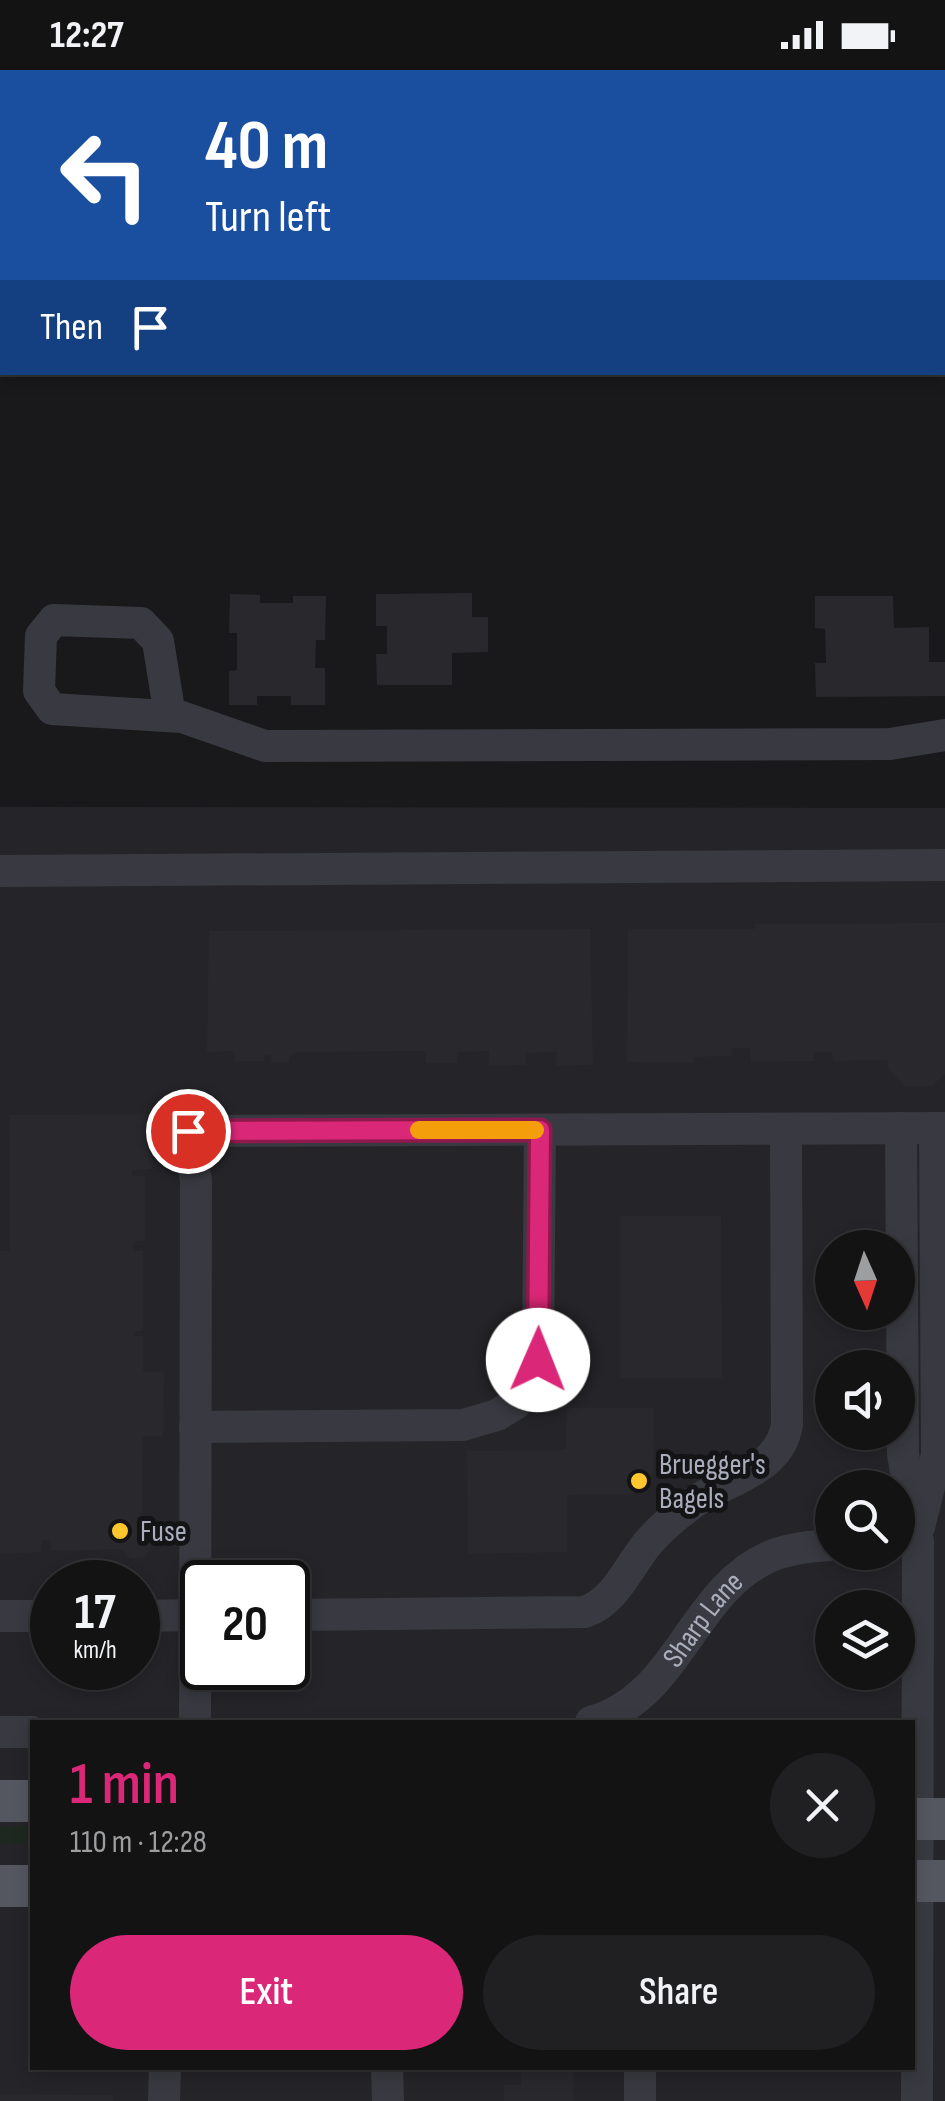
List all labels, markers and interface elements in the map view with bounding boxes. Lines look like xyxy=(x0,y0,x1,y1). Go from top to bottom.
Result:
text: 12:27 xyxy=(50,13,124,58)
text: 40 m xyxy=(205,105,328,189)
icon: left xyxy=(40,110,170,240)
text: Turn left xyxy=(205,190,331,245)
icon: arrive xyxy=(123,300,178,355)
text: Then xyxy=(40,305,103,350)
pin xyxy=(146,1089,231,1174)
icon: arrive xyxy=(161,1104,216,1159)
north arrow xyxy=(815,1230,915,1330)
map controls xyxy=(815,1230,915,1690)
position arrow xyxy=(486,1308,590,1412)
button: sound xyxy=(815,1350,915,1450)
place label: Bruegger's Bagels xyxy=(659,1447,766,1517)
marker: Bruegger's Bagels xyxy=(628,1470,650,1492)
button: search xyxy=(815,1470,915,1570)
place label: Fuse xyxy=(140,1514,187,1550)
marker: Fuse xyxy=(109,1520,131,1542)
speed limit sign: 20 xyxy=(180,1560,310,1690)
street label: Sharp Lane xyxy=(656,1564,751,1675)
text: 17 xyxy=(74,1583,116,1643)
button: layers xyxy=(815,1590,915,1690)
text: km/h xyxy=(73,1635,117,1666)
text: 1 min xyxy=(70,1749,179,1821)
button: close xyxy=(770,1753,875,1858)
text: 110 m · 12:28 xyxy=(70,1823,207,1862)
button: Exit xyxy=(70,1935,463,2050)
button: Share xyxy=(483,1935,875,2050)

